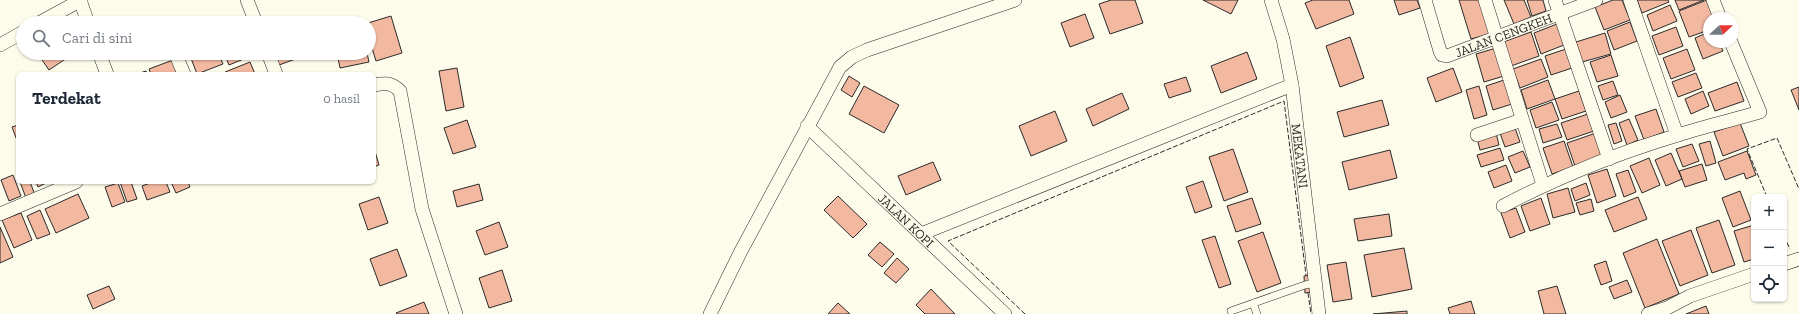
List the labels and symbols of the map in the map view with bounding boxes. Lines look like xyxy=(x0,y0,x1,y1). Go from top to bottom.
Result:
street label: JALAN CENGKEH xyxy=(1453,10,1554,60)
north arrow xyxy=(1703,12,1739,48)
street label: MEKATANI xyxy=(1289,123,1311,189)
street label: JALAN KOPI xyxy=(875,191,937,251)

